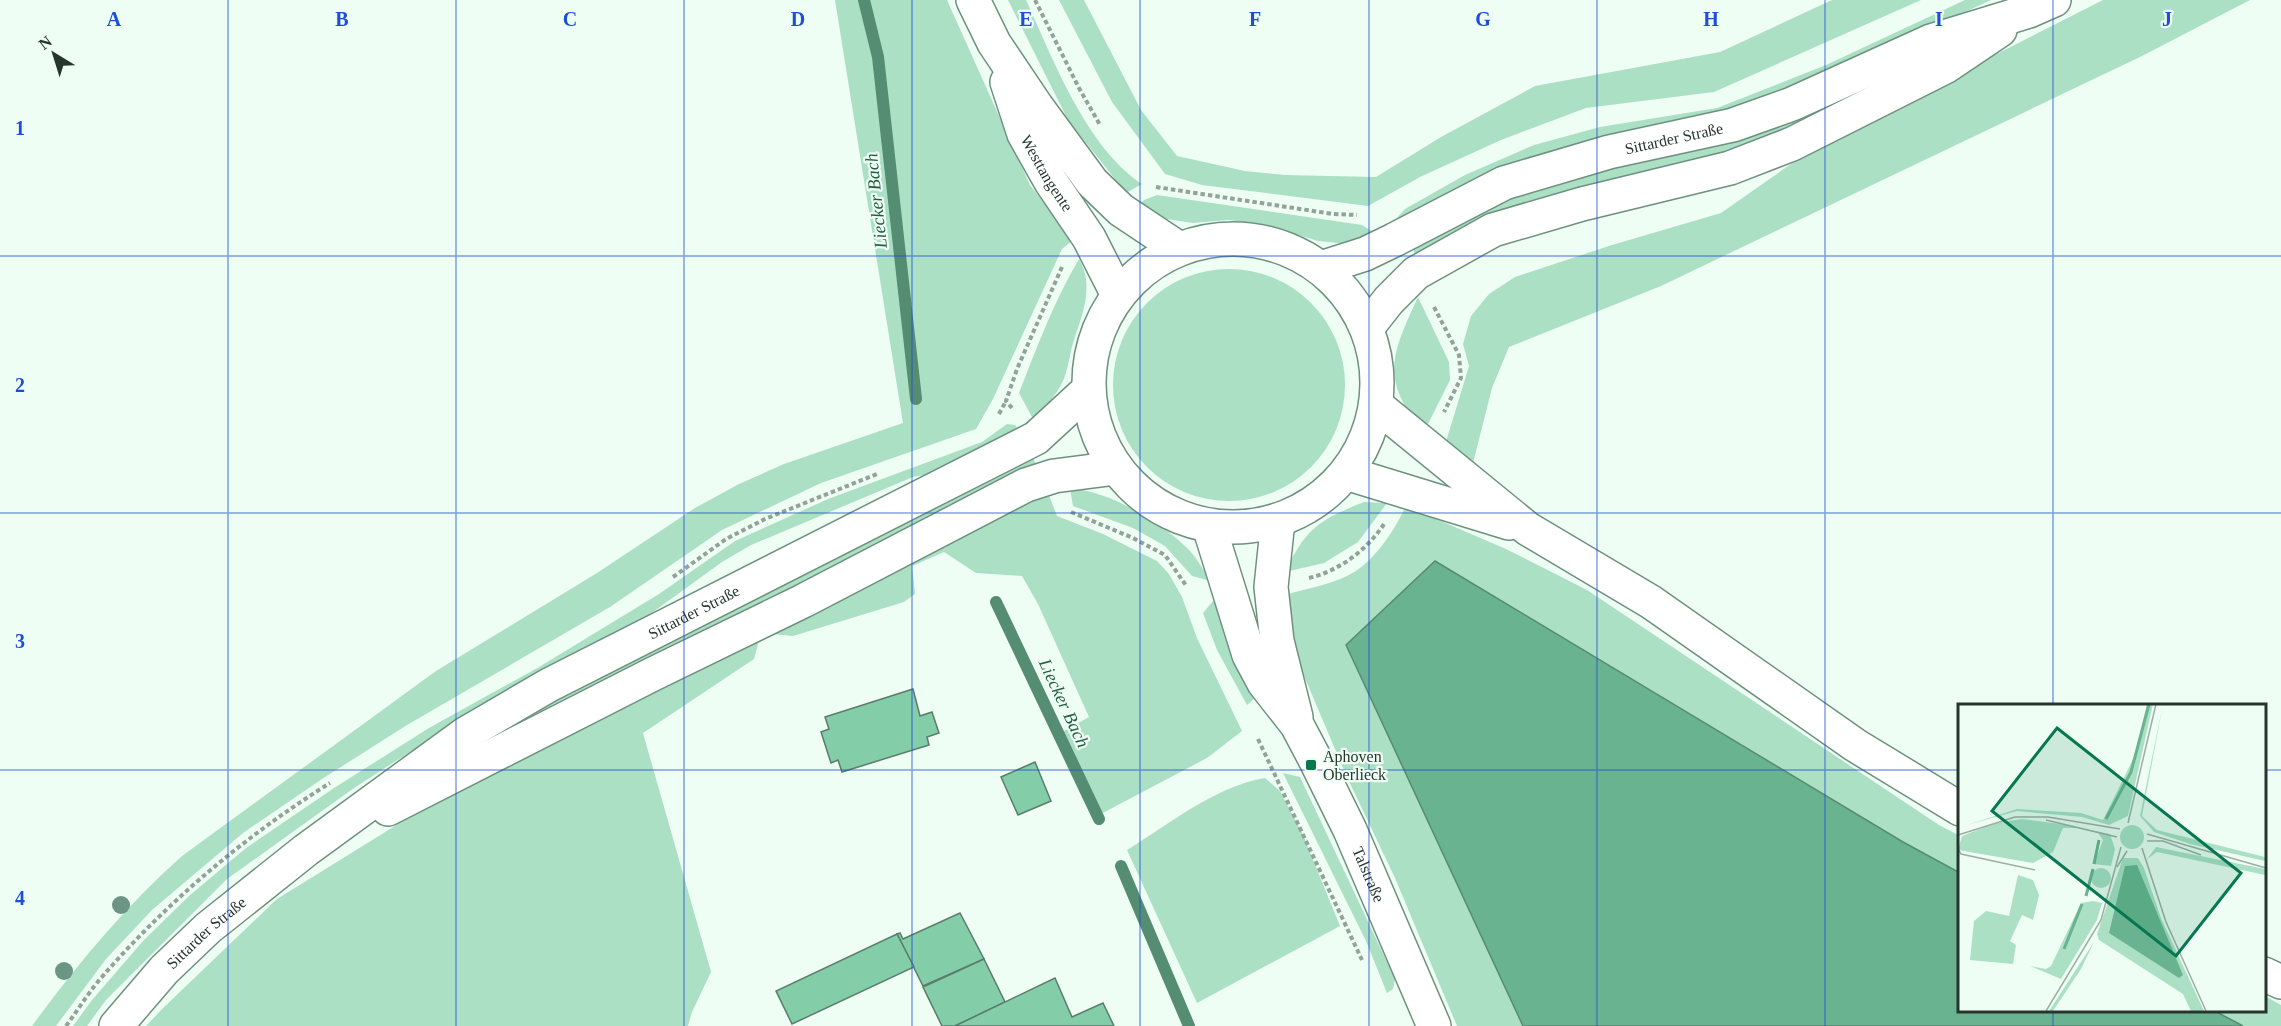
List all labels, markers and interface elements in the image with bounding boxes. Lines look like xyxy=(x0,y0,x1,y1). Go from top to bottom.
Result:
text: A xyxy=(107,8,122,30)
text: B xyxy=(335,8,349,30)
text: C xyxy=(563,8,577,30)
text: D xyxy=(791,8,805,30)
text: E xyxy=(1019,8,1033,30)
text: F xyxy=(1249,8,1261,30)
text: G xyxy=(1475,8,1491,30)
text: H xyxy=(1703,8,1719,30)
text: I xyxy=(1935,8,1943,30)
text: J xyxy=(2162,8,2172,30)
north arrow xyxy=(24,24,84,84)
text: N xyxy=(35,32,55,53)
text: 1 xyxy=(15,117,25,139)
street label: Sittarder Straße xyxy=(1623,119,1724,157)
street label: Westtangente xyxy=(1018,132,1077,214)
water label: Liecker Bach xyxy=(861,152,891,251)
text: 2 xyxy=(15,374,25,396)
street label: Sittarder Straße xyxy=(645,581,742,642)
text: 3 xyxy=(15,630,25,652)
water label: Liecker Bach xyxy=(1034,655,1093,750)
inset map xyxy=(1958,704,2266,1011)
place label: Aphoven Oberlieck xyxy=(1323,748,1386,783)
marker: Aphoven Oberlieck xyxy=(1304,758,1318,772)
street label: Talstraße xyxy=(1350,844,1388,904)
text: 4 xyxy=(15,887,25,909)
street label: Sittarder Straße xyxy=(163,893,249,972)

